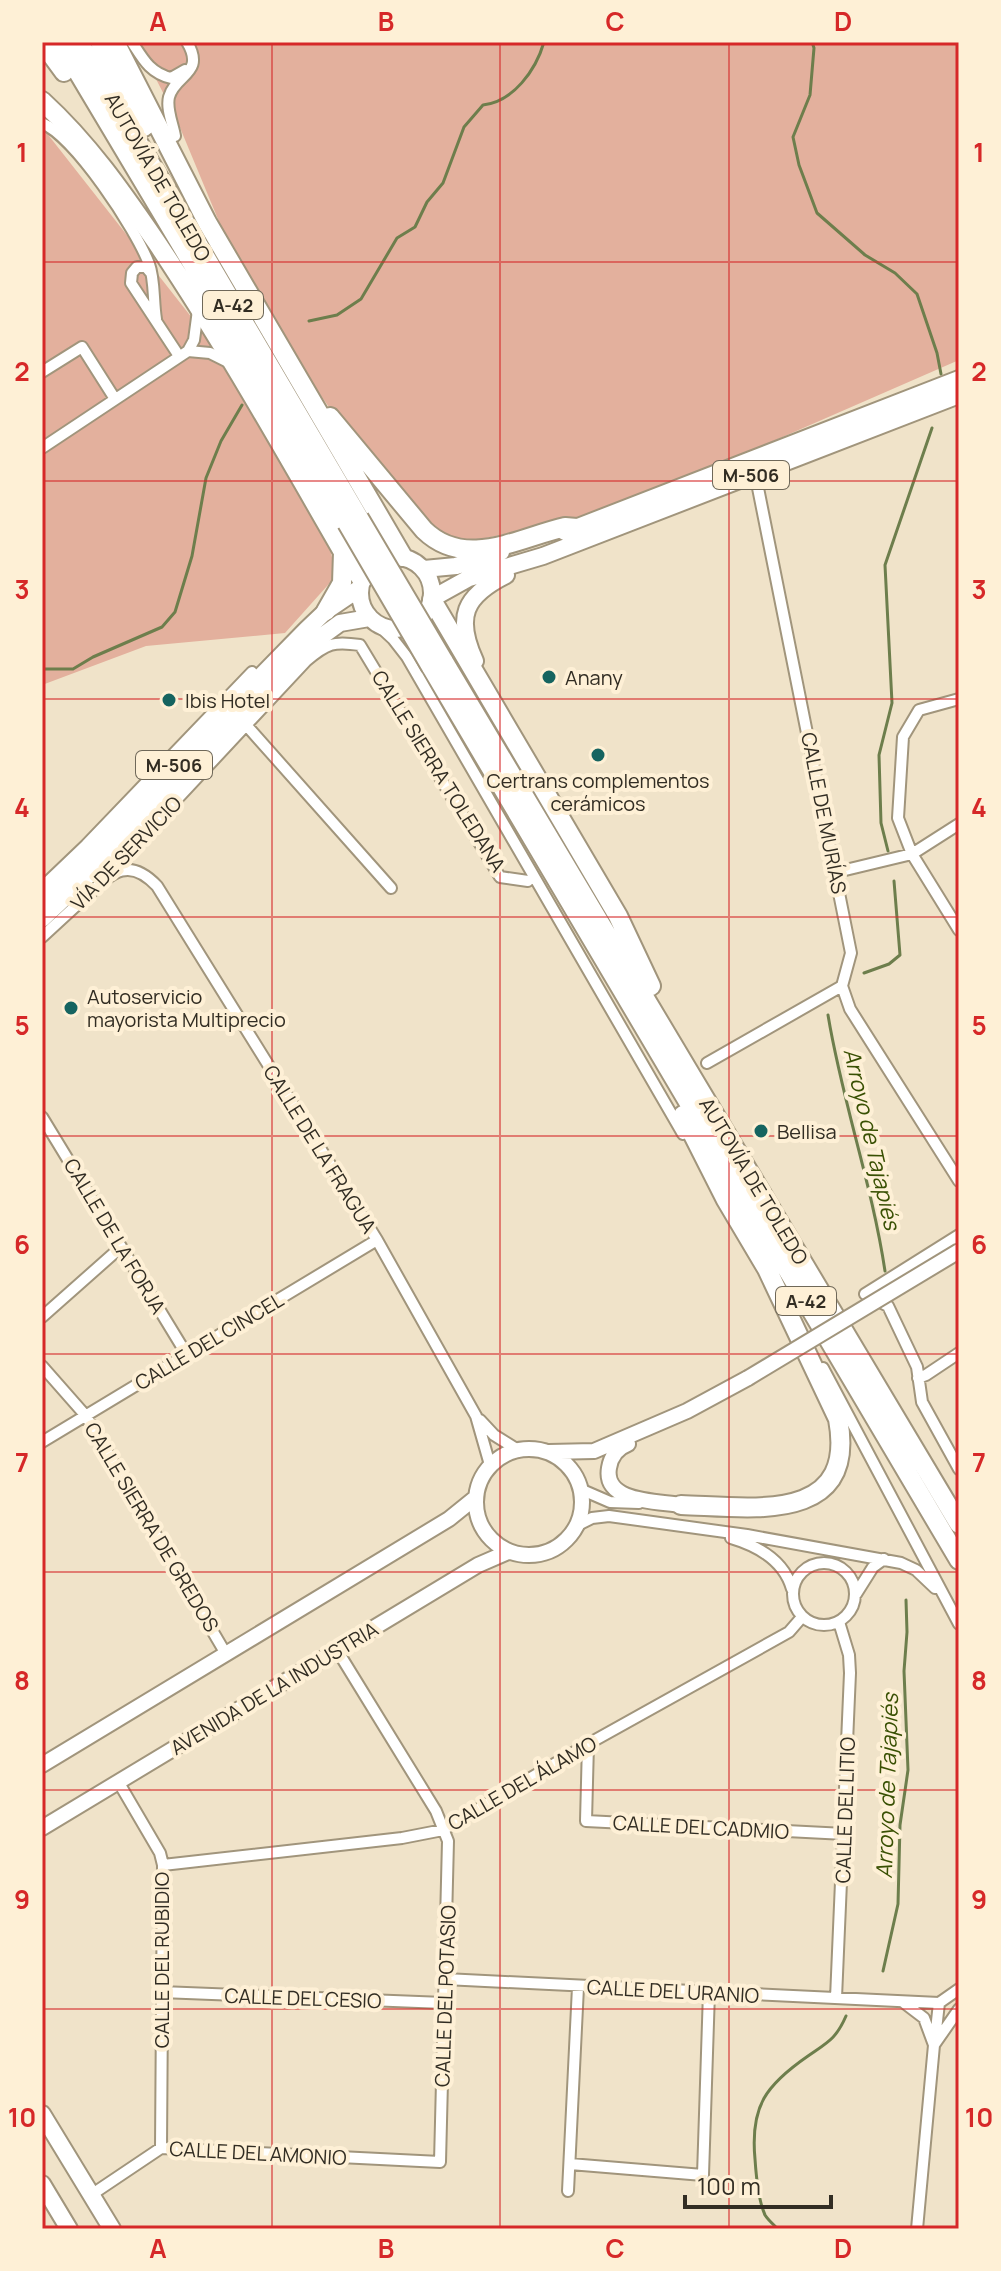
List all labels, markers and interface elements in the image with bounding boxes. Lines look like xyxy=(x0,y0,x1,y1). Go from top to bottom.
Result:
text: A xyxy=(149,3,167,39)
text: B xyxy=(378,3,394,39)
text: C xyxy=(605,3,625,39)
text: D xyxy=(834,3,852,39)
street label: AUTOVÍA DE TOLEDO xyxy=(99,88,217,266)
text: 1 xyxy=(16,134,28,170)
text: 1 xyxy=(973,134,985,170)
road number: A-42 xyxy=(203,291,263,319)
text: 2 xyxy=(14,353,30,389)
text: 2 xyxy=(971,353,987,389)
road number: M-506 xyxy=(713,461,789,489)
text: 3 xyxy=(14,571,30,607)
text: 3 xyxy=(971,571,987,607)
place label: Anany xyxy=(565,664,623,691)
street label: CALLE SIERRA TOLEDANA xyxy=(366,665,512,877)
marker: Anany xyxy=(540,668,558,686)
place label: Ibis Hotel xyxy=(185,687,270,714)
marker: Ibis Hotel xyxy=(160,691,178,709)
street label: CALLE DE MURÍAS xyxy=(795,730,853,896)
marker: Certrans complementos cerámicos xyxy=(589,746,607,764)
road number: M-506 xyxy=(136,751,212,779)
place label: Certrans complementos cerámicos xyxy=(487,767,709,817)
text: 4 xyxy=(14,789,30,825)
text: 4 xyxy=(971,789,987,825)
street label: VÍA DE SERVICIO xyxy=(65,790,187,916)
place label: Autoservicio mayorista Multiprecio xyxy=(87,983,286,1033)
marker: Autoservicio mayorista Multiprecio xyxy=(62,999,80,1017)
text: 5 xyxy=(14,1007,30,1043)
text: 5 xyxy=(971,1007,987,1043)
water label: Arroyo de Tajapiés xyxy=(837,1045,908,1234)
street label: CALLE DE LA FRAGUA xyxy=(257,1060,383,1238)
street label: AUTOVÍA DE TOLEDO xyxy=(693,1093,815,1269)
place label: Bellisa xyxy=(777,1118,837,1145)
marker: Bellisa xyxy=(752,1122,770,1140)
street label: CALLE DE LA FORJA xyxy=(58,1153,172,1319)
text: 6 xyxy=(14,1226,30,1262)
text: 6 xyxy=(971,1226,987,1262)
street label: CALLE DEL CINCEL xyxy=(130,1286,288,1396)
road number: A-42 xyxy=(776,1287,836,1315)
street label: CALLE SIERRA DE GREDOS xyxy=(79,1417,225,1637)
text: 7 xyxy=(15,1444,29,1480)
text: 7 xyxy=(972,1444,986,1480)
street label: AVENIDA DE LA INDUSTRIA xyxy=(165,1615,383,1761)
text: 8 xyxy=(14,1662,30,1698)
text: 8 xyxy=(971,1662,987,1698)
water label: Arroyo de Tajapiés xyxy=(869,1692,905,1879)
street label: CALLE DEL ÁLAMO xyxy=(443,1729,601,1837)
street label: CALLE DEL LITIO xyxy=(829,1736,861,1884)
street label: CALLE DEL CADMIO xyxy=(612,1809,790,1845)
street label: CALLE DEL RUBIDIO xyxy=(148,1872,175,2048)
text: 9 xyxy=(14,1881,30,1917)
text: 9 xyxy=(971,1881,987,1917)
street label: CALLE DEL POTASIO xyxy=(428,1905,462,2087)
street label: CALLE DEL URANIO xyxy=(586,1973,760,2009)
street label: CALLE DEL CESIO xyxy=(224,1982,382,2014)
text: 10 xyxy=(8,2099,36,2135)
text: 10 xyxy=(965,2099,993,2135)
street label: CALLE DEL AMONIO xyxy=(169,2135,347,2171)
scale bar xyxy=(685,2159,831,2209)
text: 100 m xyxy=(697,2169,761,2202)
text: A xyxy=(149,2230,167,2266)
text: B xyxy=(378,2230,394,2266)
text: C xyxy=(605,2230,625,2266)
text: D xyxy=(834,2230,852,2266)

